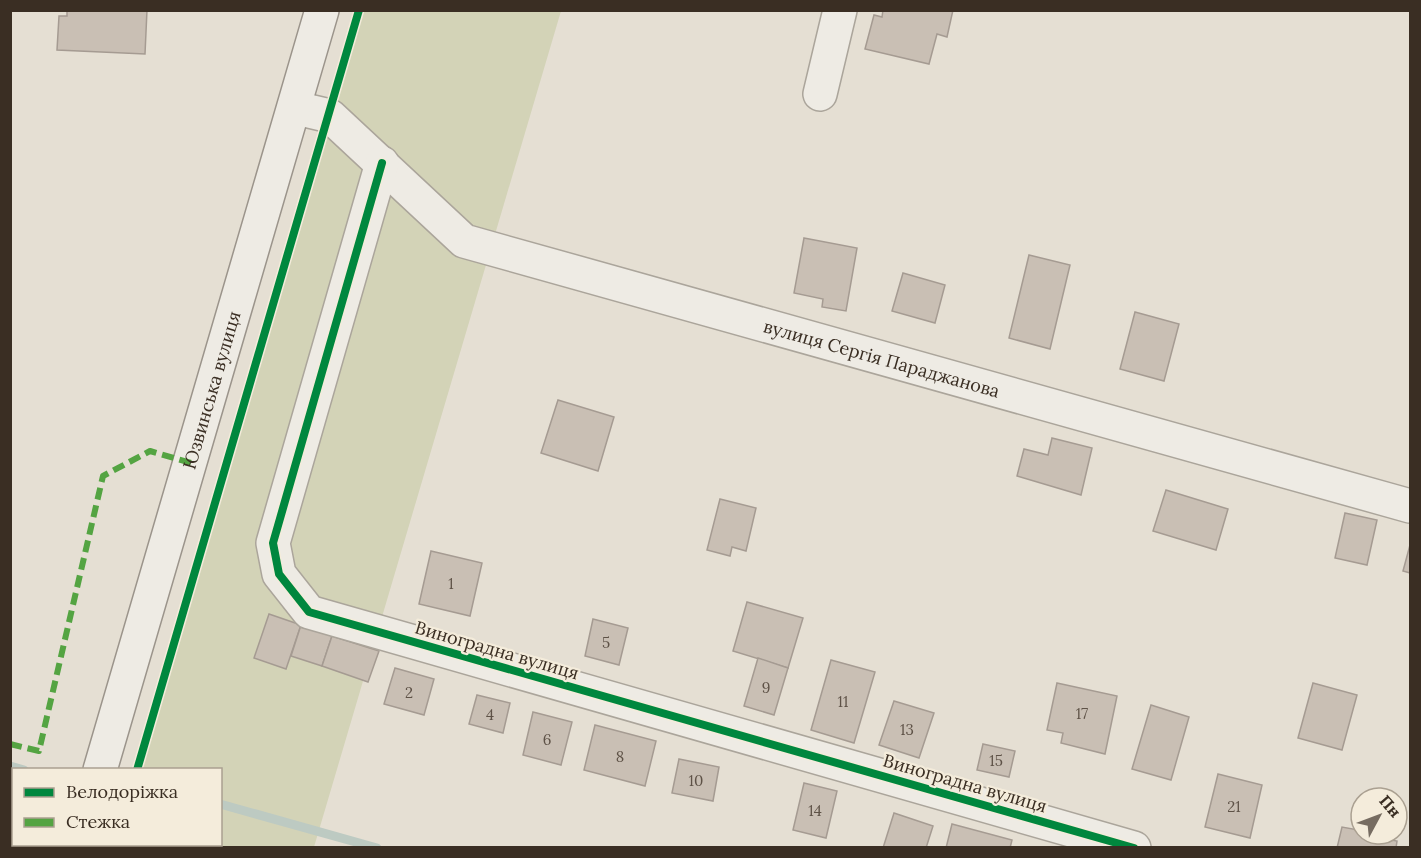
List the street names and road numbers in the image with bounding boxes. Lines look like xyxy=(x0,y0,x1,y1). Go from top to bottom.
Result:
street label: Юзвинська вулиця xyxy=(177,308,245,472)
street label: вулиця Сергія Параджанова xyxy=(761,314,1002,402)
street label: Виноградна вулиця xyxy=(412,616,582,684)
street label: Виноградна вулиця xyxy=(880,749,1050,817)

